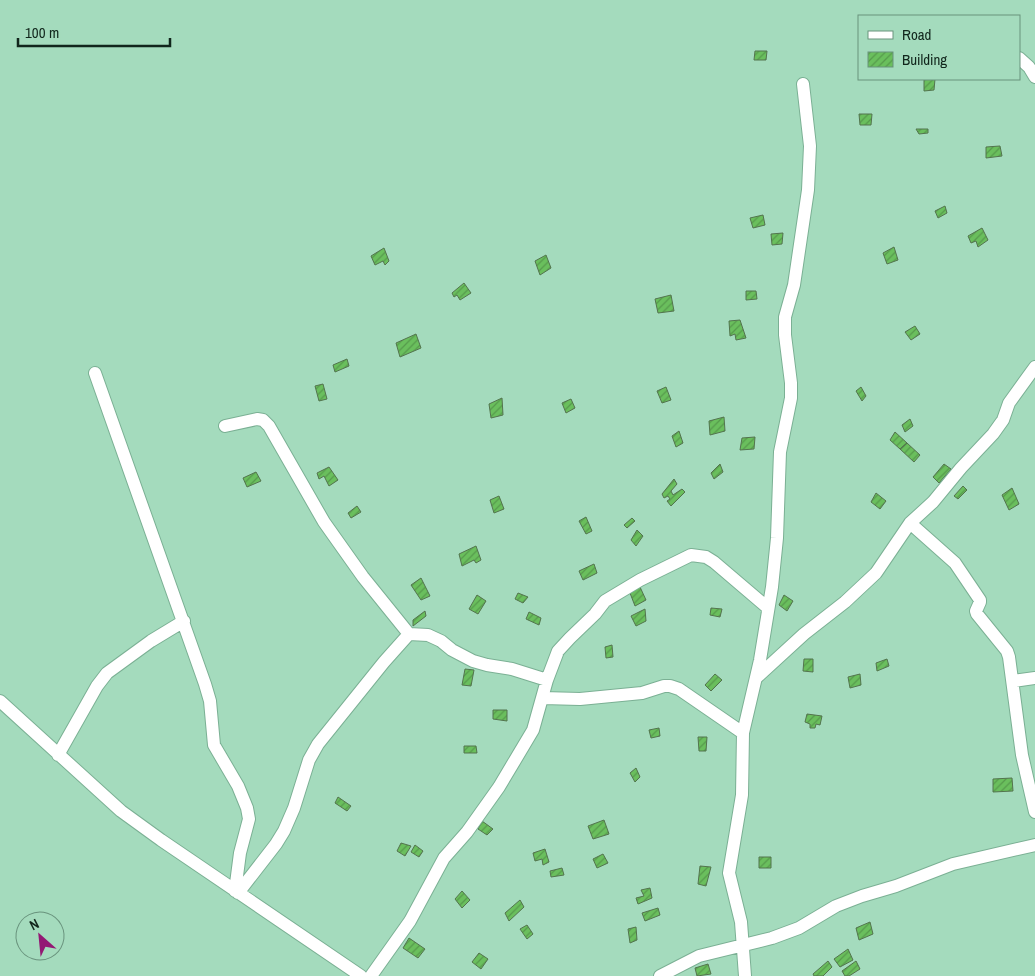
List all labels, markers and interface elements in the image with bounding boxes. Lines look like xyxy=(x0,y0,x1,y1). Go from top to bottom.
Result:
scale bar xyxy=(18,15,170,47)
legend xyxy=(858,15,1020,80)
text: 100 m xyxy=(25,22,59,43)
text: Road xyxy=(902,24,931,45)
text: Building xyxy=(902,49,947,70)
north arrow xyxy=(15,911,65,961)
text: N xyxy=(26,915,42,934)

